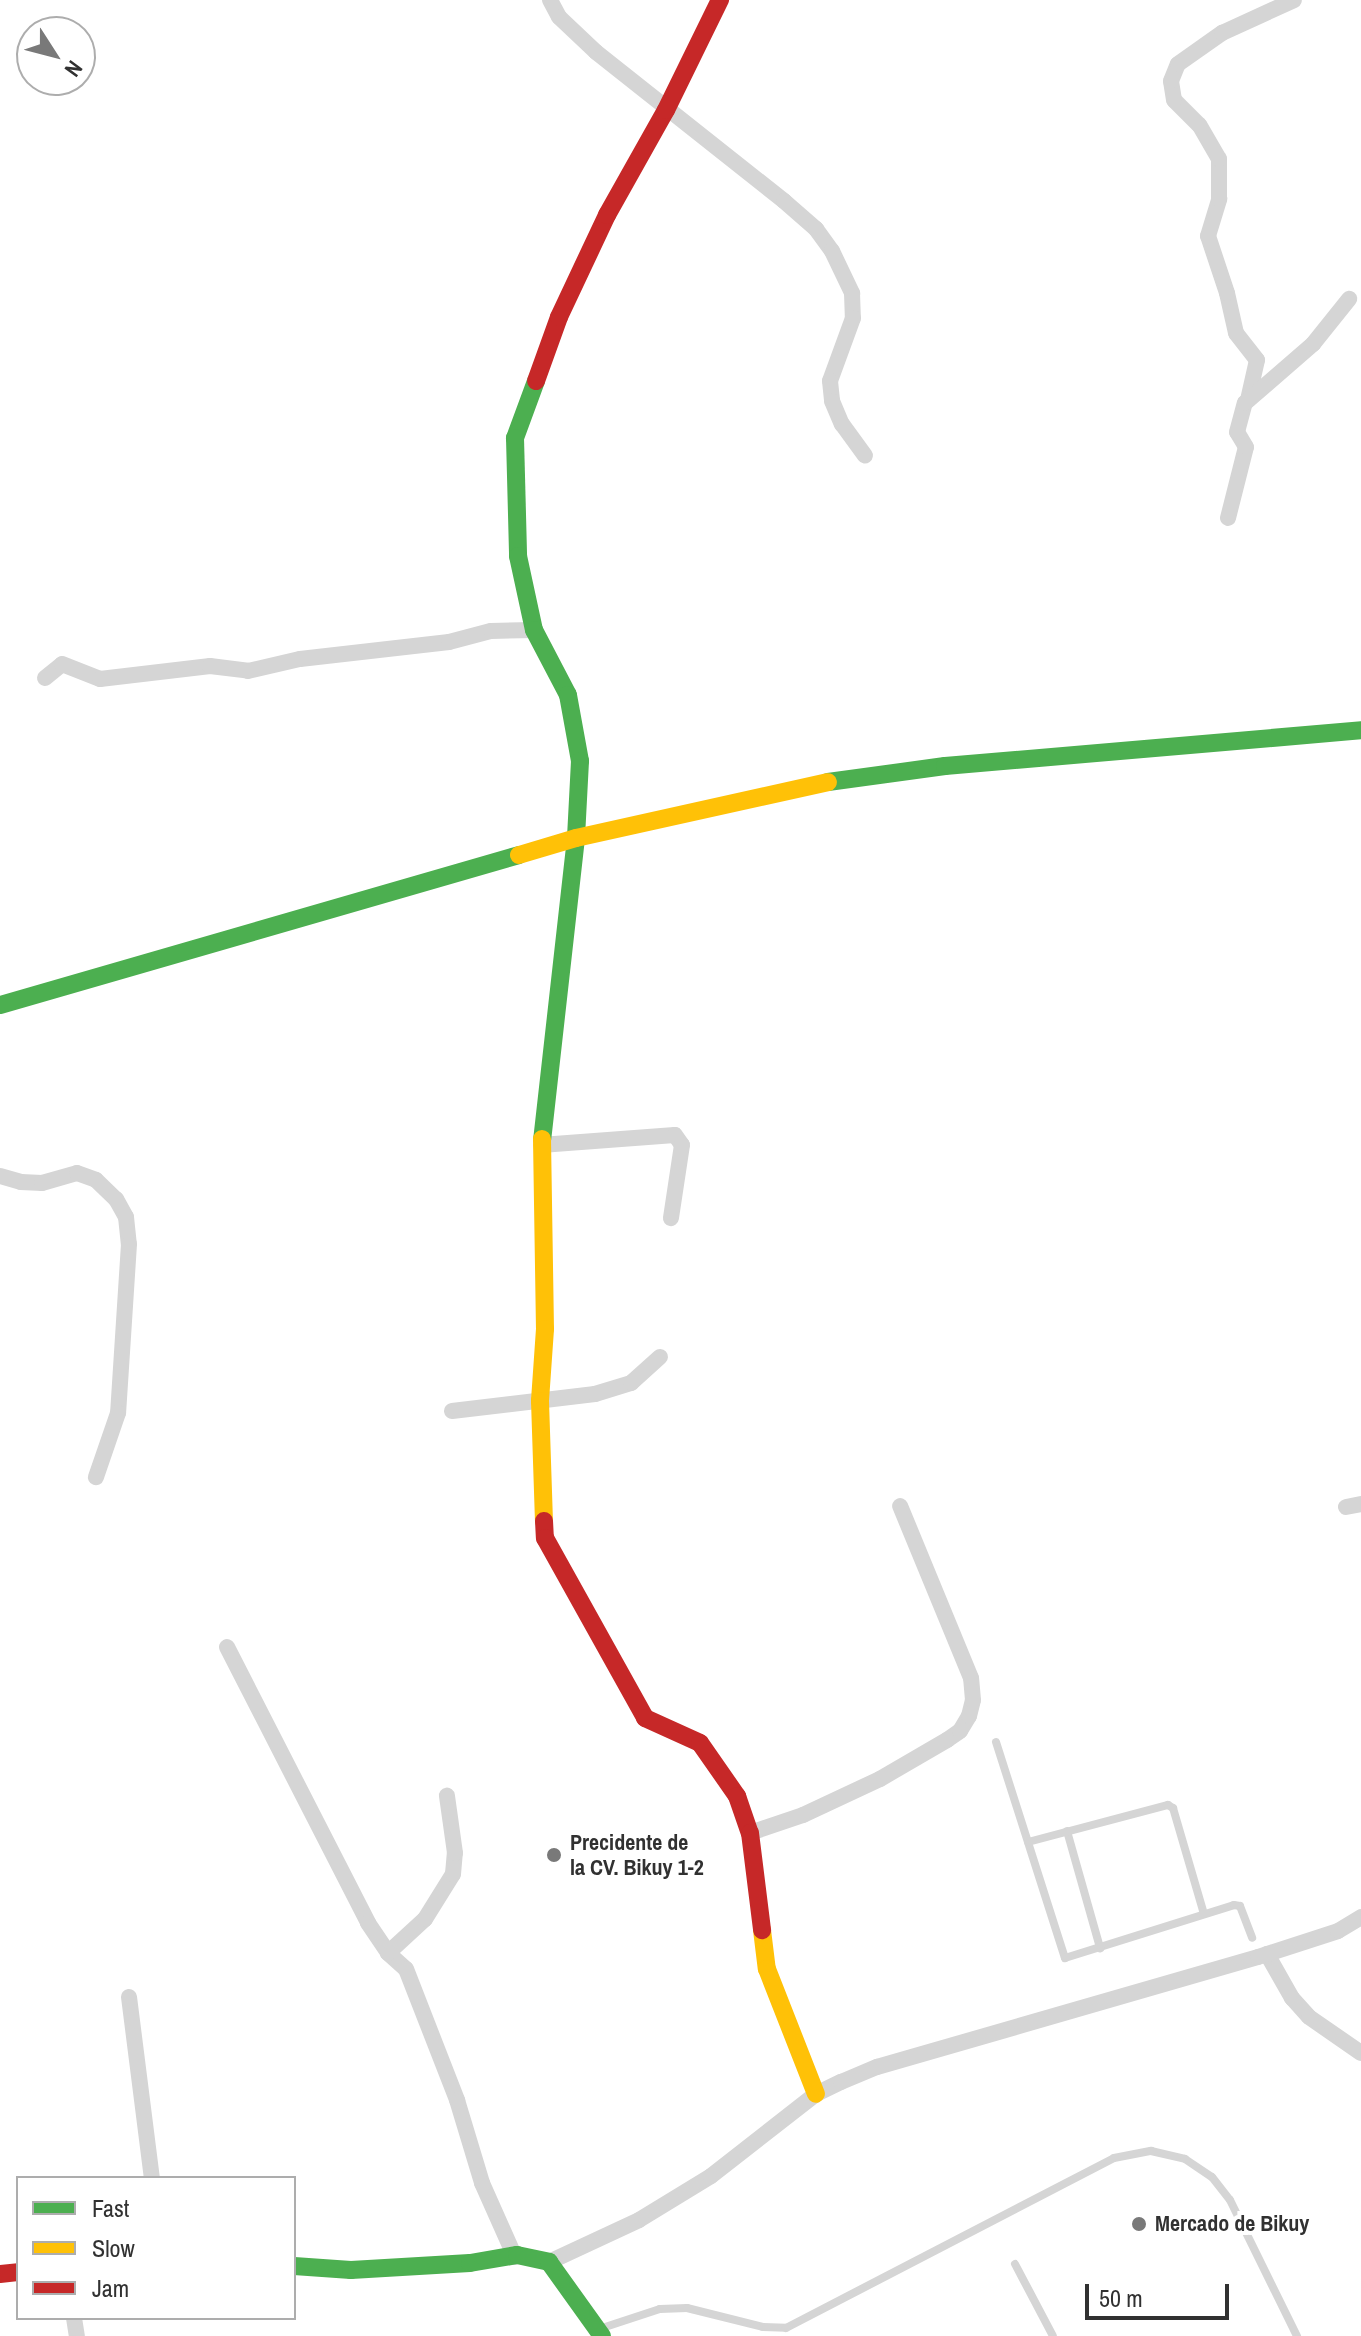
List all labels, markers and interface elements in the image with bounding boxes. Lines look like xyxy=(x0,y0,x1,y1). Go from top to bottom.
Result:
north arrow xyxy=(16,16,96,96)
text: N xyxy=(58,55,90,83)
place label: Precidente de la CV. Bikuy 1-2 xyxy=(570,1829,704,1880)
marker: Precidente de la CV. Bikuy 1-2 xyxy=(545,1846,563,1864)
legend xyxy=(16,2176,296,2320)
text: Fast xyxy=(92,2192,129,2224)
place label: Mercado de Bikuy xyxy=(1155,2211,1309,2237)
marker: Mercado de Bikuy xyxy=(1130,2215,1148,2233)
text: Slow xyxy=(92,2232,135,2264)
scale bar xyxy=(1089,2268,1233,2318)
text: Jam xyxy=(92,2272,129,2304)
text: 50 m xyxy=(1099,2282,1143,2314)

